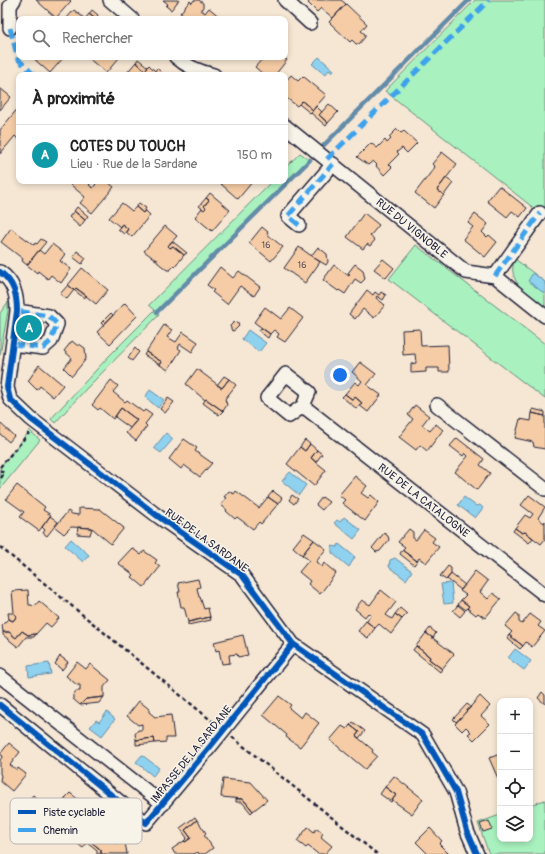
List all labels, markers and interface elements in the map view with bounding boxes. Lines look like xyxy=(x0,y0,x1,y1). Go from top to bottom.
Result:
search box xyxy=(16,16,288,60)
icon: search xyxy=(30,27,52,49)
text: Rechercher xyxy=(62,29,133,48)
text: À proximité xyxy=(32,88,115,109)
text: COTES DU TOUCH xyxy=(70,137,185,156)
text: A xyxy=(41,147,49,163)
text: 150 m xyxy=(237,147,272,163)
text: Lieu · Rue de la Sardane xyxy=(70,156,197,172)
street label: RUE DU VIGNOBLE xyxy=(373,196,450,261)
house number: 16 xyxy=(262,240,270,251)
house number: 16 xyxy=(298,260,306,271)
pin: A xyxy=(16,313,42,343)
your location xyxy=(330,365,350,385)
street label: RUE DE LA CATALOGNE xyxy=(376,461,472,540)
street label: RUE DE LA SARDANE xyxy=(163,506,251,575)
map controls xyxy=(497,698,533,842)
button: + xyxy=(497,698,533,734)
street label: IMPASSE DE LA SARDANE xyxy=(148,703,235,806)
button: − xyxy=(497,734,533,770)
button: locate xyxy=(497,770,533,806)
legend xyxy=(10,798,142,844)
text: Piste cyclable xyxy=(43,806,106,819)
button: layers xyxy=(497,806,533,842)
text: Chemin xyxy=(43,824,78,837)

